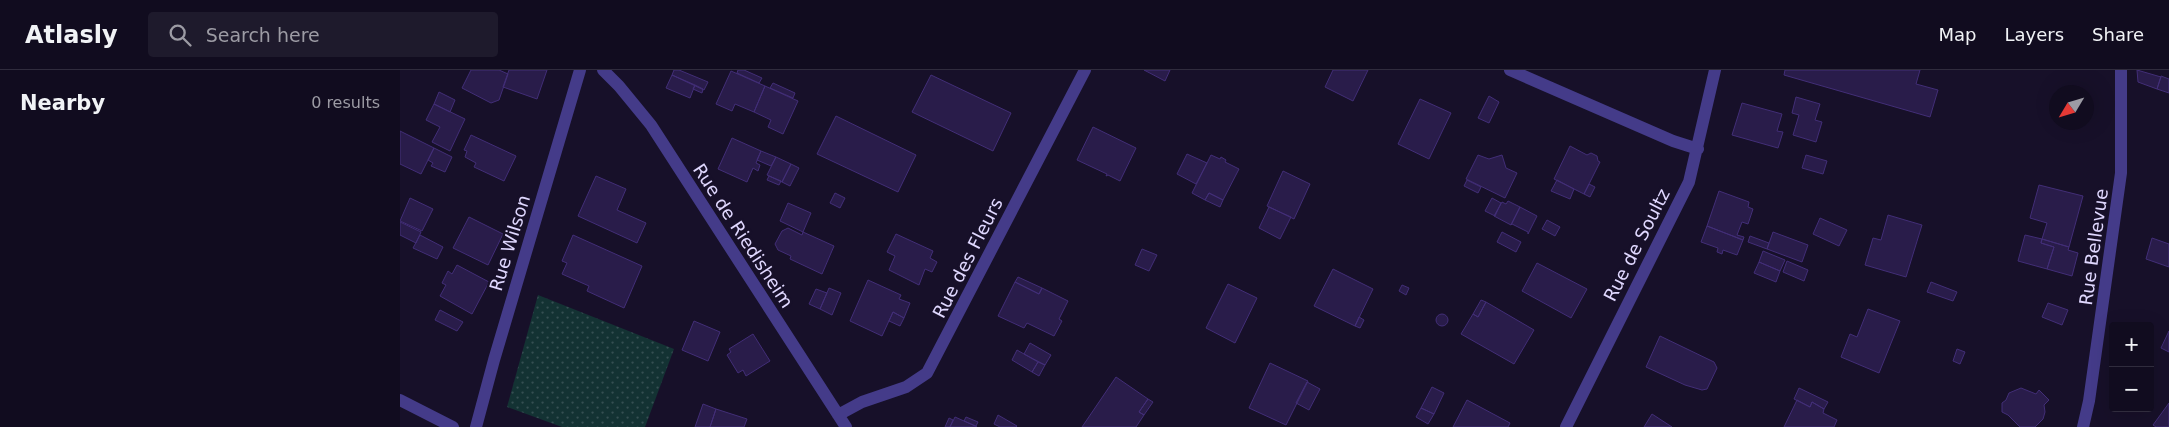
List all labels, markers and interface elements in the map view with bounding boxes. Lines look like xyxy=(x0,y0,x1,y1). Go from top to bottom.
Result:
search box xyxy=(148,12,498,57)
text: Atlasly xyxy=(25,21,118,49)
icon: search xyxy=(166,21,194,49)
text: Search here xyxy=(206,24,320,46)
text: Map xyxy=(1938,24,1976,45)
text: Layers xyxy=(2004,24,2064,45)
text: Share xyxy=(2092,24,2144,45)
north arrow xyxy=(2049,85,2094,130)
text: Nearby xyxy=(20,91,105,115)
text: 0 results xyxy=(311,93,380,112)
street label: Rue de Riedisheim xyxy=(689,160,798,312)
street label: Rue de Soultz xyxy=(1599,185,1674,305)
street label: Rue Bellevue xyxy=(2075,187,2112,307)
street label: Rue Wilson xyxy=(485,192,534,293)
street label: Rue des Fleurs xyxy=(928,194,1007,321)
map controls xyxy=(2109,322,2154,412)
button: + xyxy=(2109,322,2154,367)
button: − xyxy=(2109,367,2154,412)

